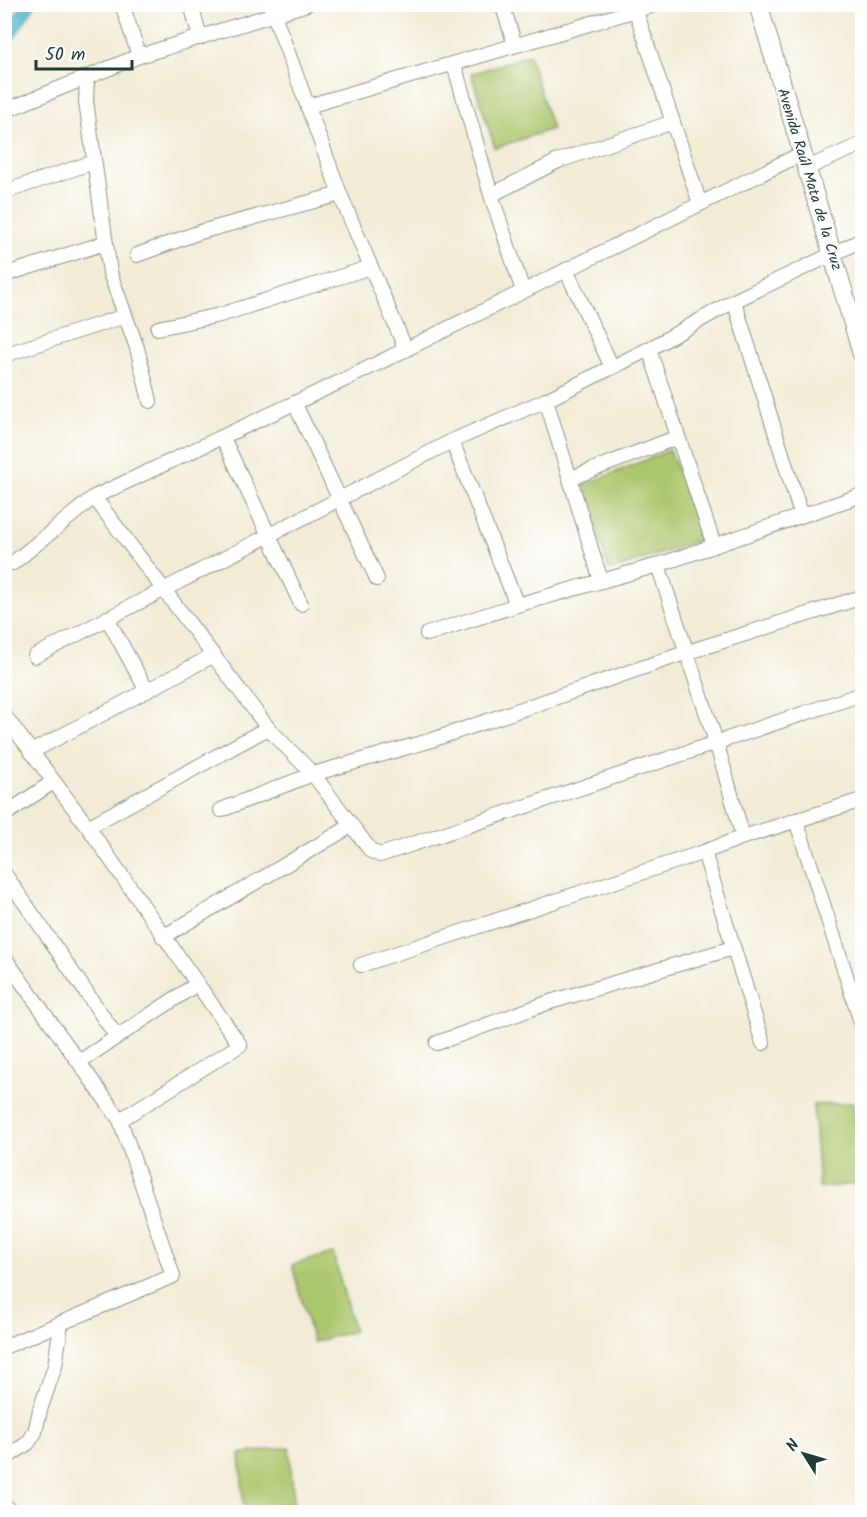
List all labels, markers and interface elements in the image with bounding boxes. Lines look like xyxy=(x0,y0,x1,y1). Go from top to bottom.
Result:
scale bar xyxy=(36,33,132,71)
text: 50 m xyxy=(45,41,85,70)
street label: Avenida Raúl Mata de la Cruz xyxy=(770,85,848,274)
north arrow xyxy=(774,1424,834,1484)
text: N xyxy=(780,1434,806,1457)

